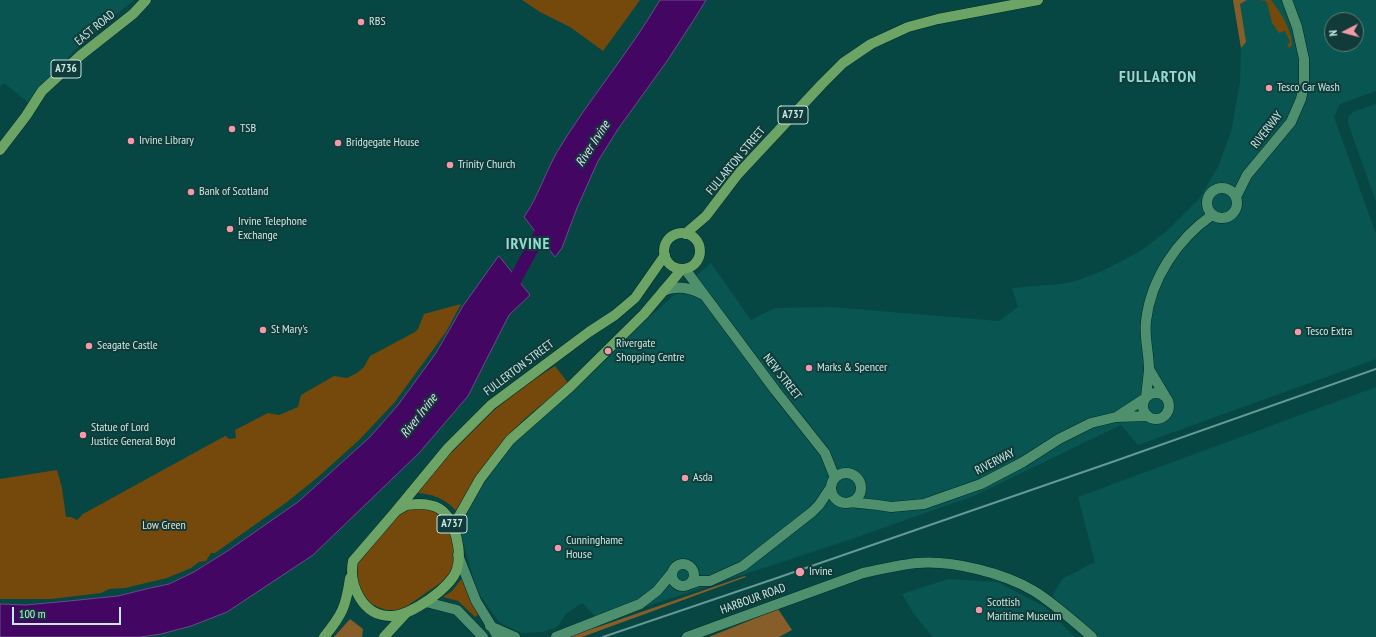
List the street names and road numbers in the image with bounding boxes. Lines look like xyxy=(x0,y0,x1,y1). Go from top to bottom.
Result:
street label: EAST ROAD xyxy=(72,7,118,49)
road number: A736 xyxy=(51,60,81,78)
road number: A737 xyxy=(778,106,808,124)
street label: RIVERWAY xyxy=(1248,109,1286,151)
street label: FULLARTON STREET xyxy=(703,124,769,198)
street label: FULLERTON STREET xyxy=(481,337,557,399)
street label: NEW STREET xyxy=(760,351,804,403)
street label: RIVERWAY xyxy=(973,446,1017,478)
road number: A737 xyxy=(437,515,467,533)
street label: HARBOUR ROAD xyxy=(718,581,788,617)

